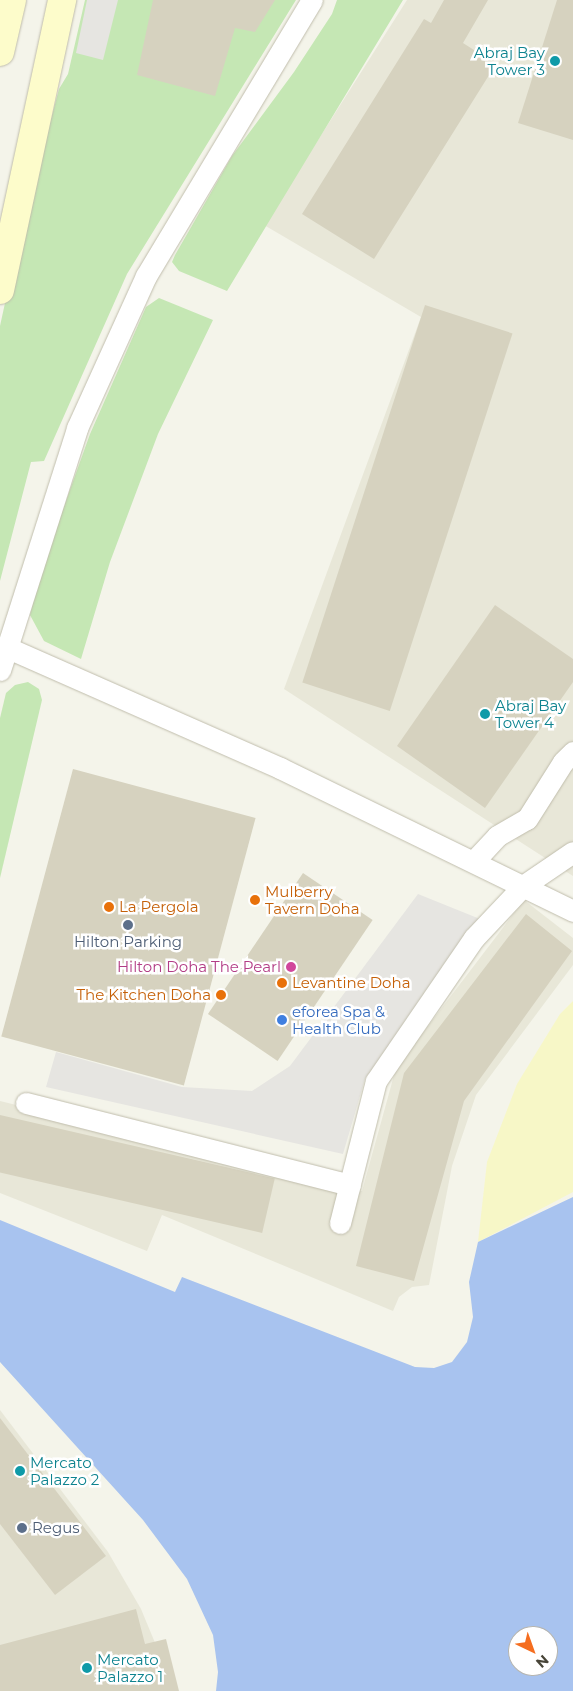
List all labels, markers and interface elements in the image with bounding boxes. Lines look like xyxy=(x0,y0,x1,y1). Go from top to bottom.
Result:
place label: Abraj Bay Tower 3 xyxy=(474,43,545,78)
marker: Abraj Bay Tower 3 xyxy=(549,55,561,67)
place label: Abraj Bay Tower 4 xyxy=(495,696,566,731)
marker: Abraj Bay Tower 4 xyxy=(479,708,491,720)
place label: Mulberry Tavern Doha xyxy=(265,882,360,917)
marker: Mulberry Tavern Doha xyxy=(249,894,261,906)
place label: La Pergola xyxy=(119,898,199,916)
marker: La Pergola xyxy=(103,901,115,913)
marker: Hilton Parking xyxy=(122,919,134,931)
place label: Hilton Parking xyxy=(74,933,182,951)
place label: Hilton Doha The Pearl xyxy=(117,958,281,976)
marker: Hilton Doha The Pearl xyxy=(285,961,297,973)
place label: Levantine Doha xyxy=(292,974,410,992)
marker: Levantine Doha xyxy=(276,977,288,989)
place label: The Kitchen Doha xyxy=(76,986,211,1004)
marker: The Kitchen Doha xyxy=(215,989,227,1001)
place label: eforea Spa & Health Club xyxy=(292,1002,385,1037)
marker: eforea Spa & Health Club xyxy=(276,1014,288,1026)
place label: Mercato Palazzo 2 xyxy=(30,1453,99,1488)
marker: Mercato Palazzo 2 xyxy=(14,1465,26,1477)
place label: Regus xyxy=(32,1519,80,1537)
marker: Regus xyxy=(16,1522,28,1534)
north arrow xyxy=(508,1626,558,1676)
place label: Mercato Palazzo 1 xyxy=(97,1650,163,1685)
text: N xyxy=(532,1651,553,1672)
marker: Mercato Palazzo 1 xyxy=(81,1662,93,1674)

